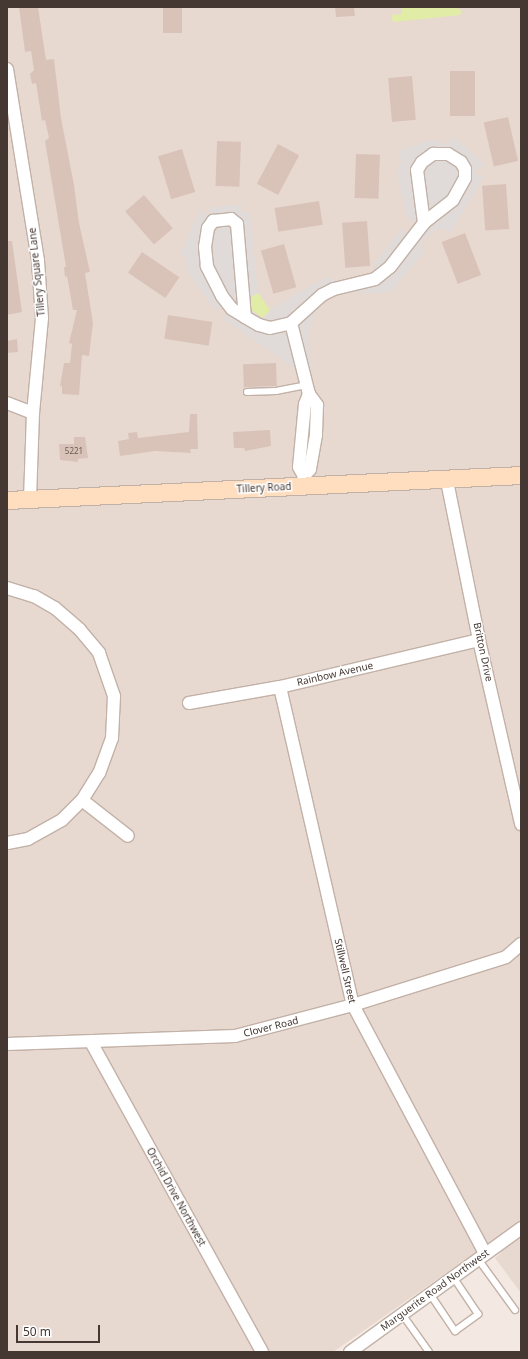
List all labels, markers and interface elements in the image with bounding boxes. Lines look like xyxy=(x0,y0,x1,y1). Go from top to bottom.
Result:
street label: Tillery Square Lane xyxy=(26,227,48,317)
house number: 5221 xyxy=(65,446,83,456)
street label: Tillery Road xyxy=(236,481,292,495)
street label: Britton Drive xyxy=(471,621,495,683)
street label: Rainbow Avenue xyxy=(296,659,374,689)
street label: Stillwell Street xyxy=(332,937,358,1005)
street label: Clover Road xyxy=(242,1014,300,1040)
street label: Orchid Drive Northwest xyxy=(144,1146,208,1248)
street label: Marguerite Road Northwest xyxy=(378,1247,492,1333)
scale bar xyxy=(18,1317,102,1343)
text: 50 m xyxy=(23,1323,51,1340)

